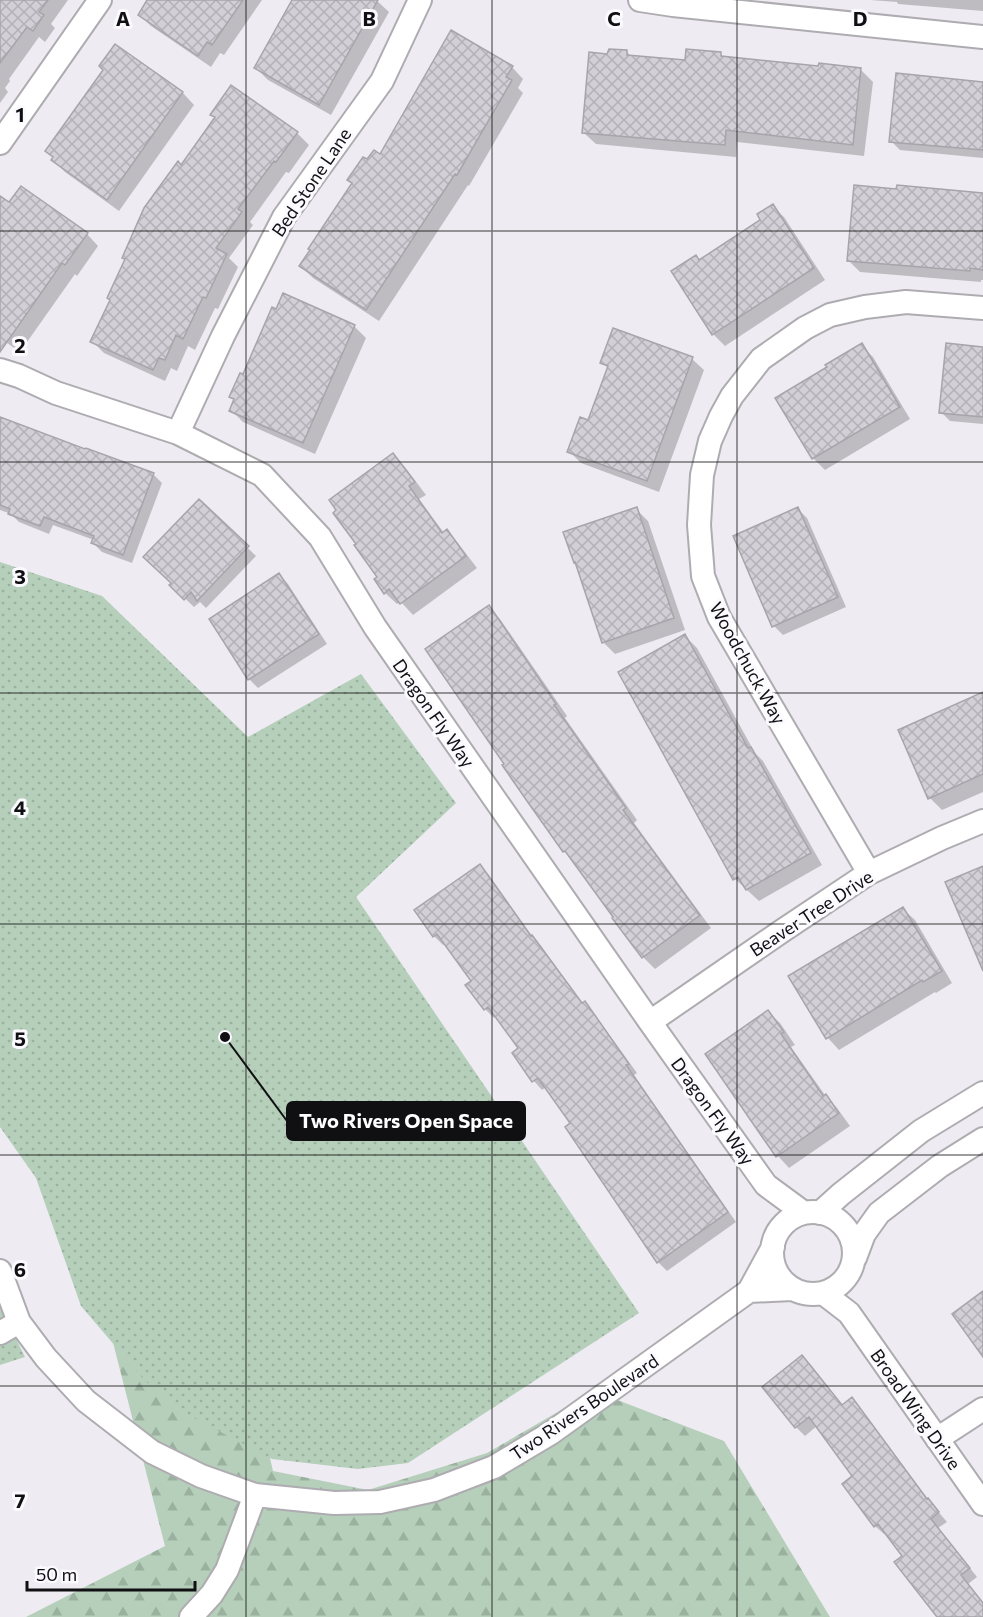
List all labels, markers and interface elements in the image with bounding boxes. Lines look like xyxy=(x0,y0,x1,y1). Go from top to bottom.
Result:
text: A xyxy=(116,6,130,30)
text: B xyxy=(362,6,376,30)
text: C xyxy=(607,6,621,30)
text: D xyxy=(853,6,867,30)
text: 1 xyxy=(15,102,25,126)
street label: Bed Stone Lane xyxy=(267,124,355,240)
text: 2 xyxy=(14,333,26,357)
text: 3 xyxy=(14,564,26,588)
street label: Woodchuck Way xyxy=(705,598,791,728)
street label: Dragon Fly Way xyxy=(388,655,480,771)
text: 4 xyxy=(14,795,26,819)
street label: Beaver Tree Drive xyxy=(745,865,877,961)
text: 5 xyxy=(14,1026,26,1050)
street label: Dragon Fly Way xyxy=(667,1053,759,1169)
callout: Two Rivers Open Space xyxy=(287,1102,525,1140)
text: Two Rivers Open Space xyxy=(299,1108,513,1132)
text: 6 xyxy=(14,1257,26,1281)
street label: Broad Wing Drive xyxy=(866,1344,966,1474)
street label: Two Rivers Boulevard xyxy=(506,1349,662,1465)
text: 7 xyxy=(15,1488,26,1512)
scale bar xyxy=(27,1554,195,1592)
text: 50 m xyxy=(36,1563,77,1585)

